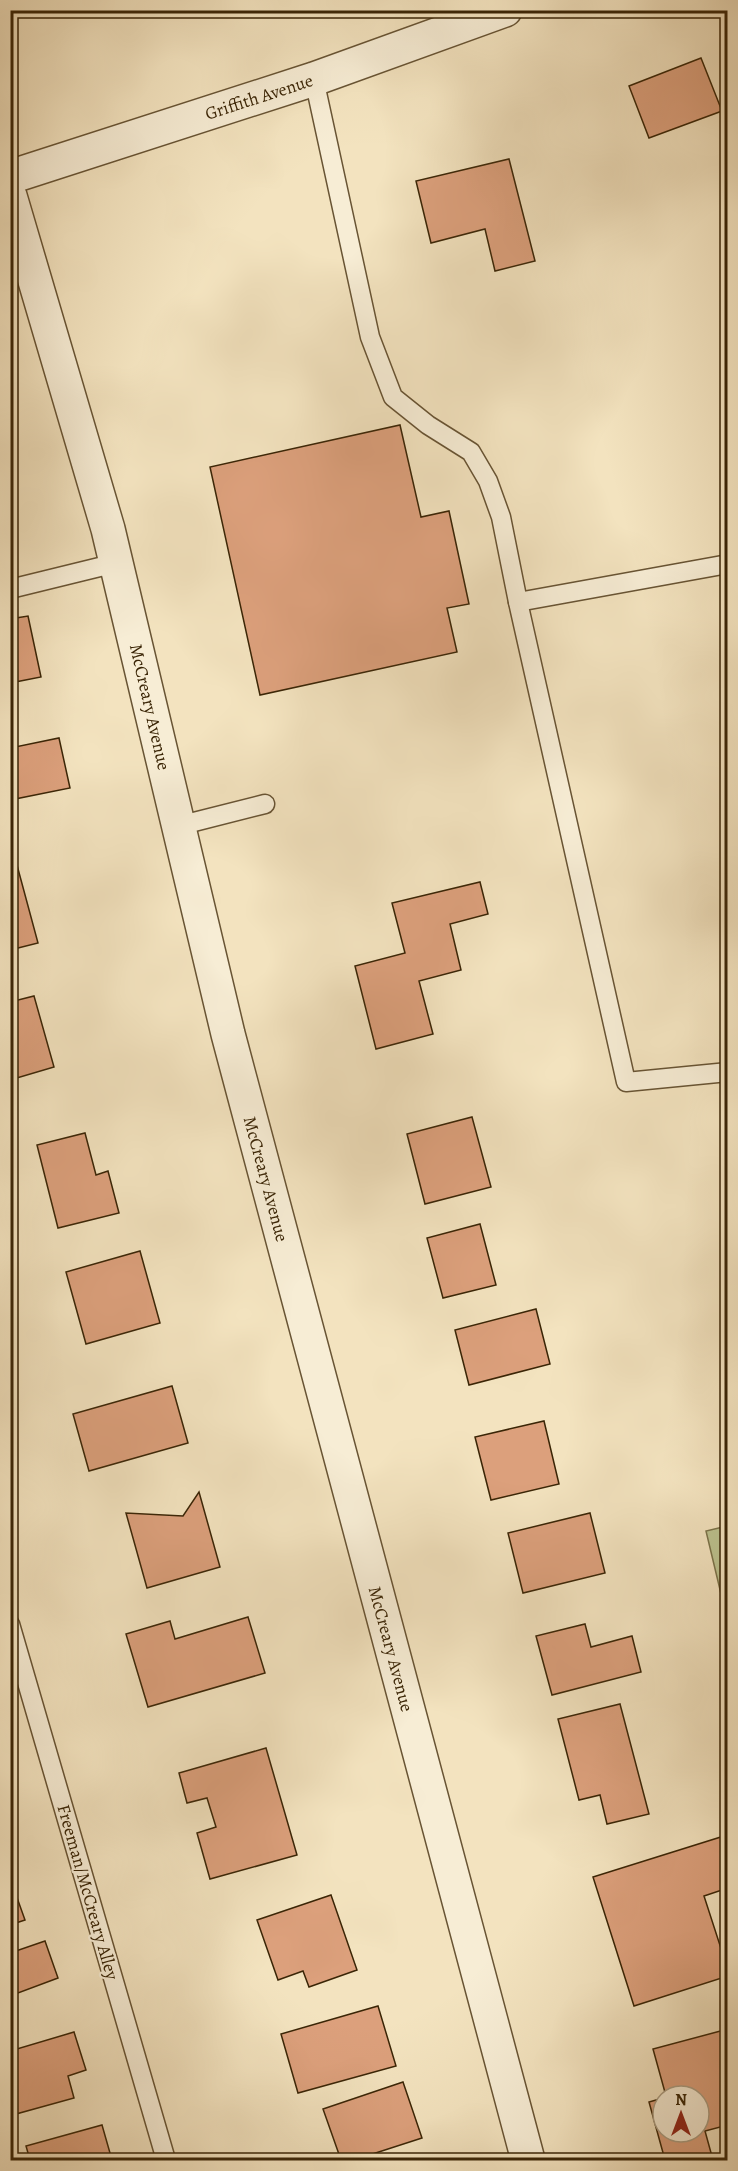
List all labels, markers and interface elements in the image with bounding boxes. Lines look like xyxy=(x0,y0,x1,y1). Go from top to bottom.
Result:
street label: Griffith Avenue xyxy=(202,68,316,126)
street label: McCreary Avenue xyxy=(124,641,176,773)
street label: McCreary Avenue xyxy=(238,1114,294,1244)
street label: McCreary Avenue xyxy=(363,1584,419,1714)
street label: Freeman/McCreary Alley xyxy=(51,1802,125,1983)
north arrow xyxy=(651,2084,711,2144)
text: N xyxy=(675,2089,687,2111)

